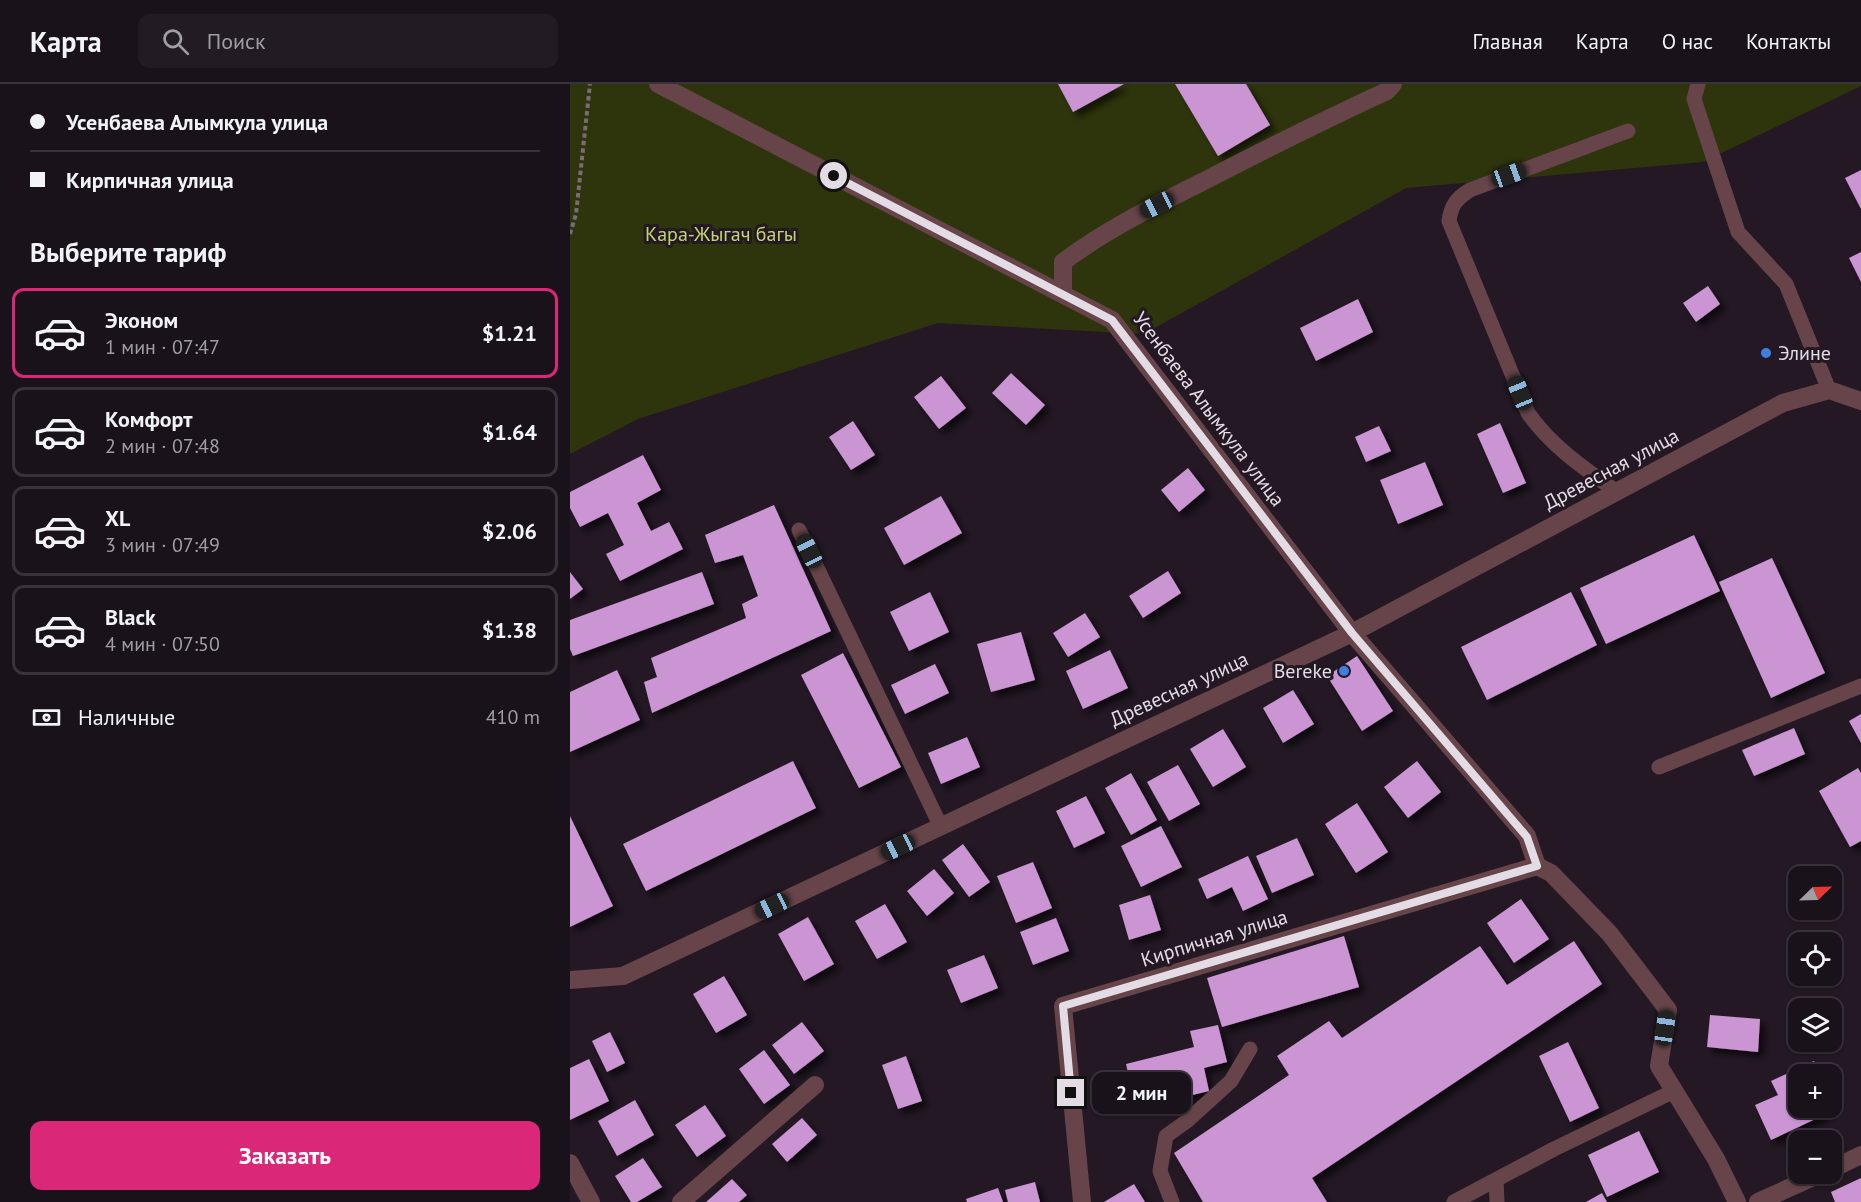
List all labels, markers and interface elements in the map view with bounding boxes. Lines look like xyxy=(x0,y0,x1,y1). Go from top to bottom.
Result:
search box xyxy=(138,14,558,68)
text: Карта xyxy=(30,23,102,60)
icon: search xyxy=(159,25,192,58)
text: Поиск xyxy=(207,27,266,55)
text: Главная xyxy=(1472,28,1543,55)
text: Карта xyxy=(1576,28,1629,55)
text: О нас xyxy=(1662,28,1713,55)
text: Контакты xyxy=(1746,28,1831,55)
text: Усенбаева Алымкула улица xyxy=(66,108,328,136)
car xyxy=(1489,160,1529,190)
route start xyxy=(820,162,847,189)
text: Кирпичная улица xyxy=(66,166,234,194)
car xyxy=(1137,189,1177,221)
park label: Кара-Жыгач багы xyxy=(645,221,797,247)
text: Выберите тариф xyxy=(30,235,226,269)
icon: car xyxy=(33,306,87,360)
text: Эконом xyxy=(105,306,178,334)
street label: Усенбаева Алымкула улица xyxy=(1127,306,1291,512)
text: $1.21 xyxy=(482,319,537,347)
text: 1 мин · 07:47 xyxy=(105,334,220,360)
place label: Элине xyxy=(1778,340,1831,366)
marker: Элине xyxy=(1759,346,1773,360)
car xyxy=(1505,373,1535,413)
icon: car xyxy=(33,405,87,459)
text: Комфорт xyxy=(105,405,193,433)
text: $1.64 xyxy=(482,418,537,446)
street label: Древесная улица xyxy=(1539,422,1683,516)
text: 2 мин · 07:48 xyxy=(105,433,220,459)
icon: car xyxy=(33,504,87,558)
text: XL xyxy=(105,504,130,532)
text: $2.06 xyxy=(482,517,537,545)
car xyxy=(793,531,825,571)
text: 3 мин · 07:49 xyxy=(105,532,220,558)
icon: car xyxy=(33,603,87,657)
text: Black xyxy=(105,603,156,631)
text: $1.38 xyxy=(482,616,537,644)
text: 4 мин · 07:50 xyxy=(105,631,220,657)
street label: Древесная улица xyxy=(1106,646,1252,732)
place label: Bereke xyxy=(1274,658,1332,684)
marker: Bereke xyxy=(1337,664,1351,678)
icon: cash xyxy=(30,701,63,734)
text: Наличные xyxy=(78,703,175,731)
text: 410 m xyxy=(486,704,540,730)
car xyxy=(878,831,918,863)
north arrow xyxy=(1788,866,1842,920)
map controls xyxy=(1788,866,1842,1184)
car xyxy=(752,890,792,922)
street label: Кирпичная улица xyxy=(1138,903,1290,973)
button: locate xyxy=(1788,932,1842,986)
button: layers xyxy=(1788,998,1842,1052)
car xyxy=(1654,1009,1676,1047)
button: + xyxy=(1788,1064,1842,1118)
callout: 2 мин xyxy=(1092,1072,1191,1114)
route end xyxy=(1057,1079,1084,1106)
text: 2 мин xyxy=(1116,1080,1167,1106)
button: Заказать xyxy=(30,1121,540,1190)
button: − xyxy=(1788,1130,1842,1184)

